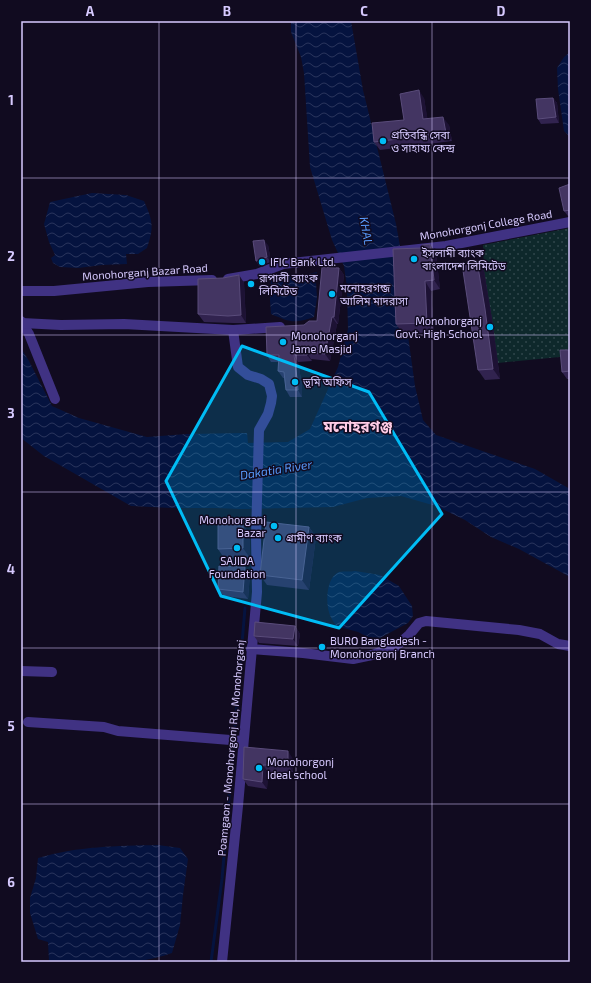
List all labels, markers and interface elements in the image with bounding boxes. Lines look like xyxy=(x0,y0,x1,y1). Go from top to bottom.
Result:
text: A xyxy=(86,3,95,19)
text: B xyxy=(223,3,231,19)
text: C xyxy=(360,3,368,19)
text: D xyxy=(497,3,506,19)
text: 1 xyxy=(8,92,14,108)
place label: প্রতিবন্ধি সেবা ও সাহায্য কেন্দ্র xyxy=(391,128,456,154)
marker: প্রতিবন্ধি সেবা ও সাহায্য কেন্দ্র xyxy=(378,136,388,146)
street label: Monohorgonj College Road xyxy=(419,206,553,244)
water label: KHAL xyxy=(358,216,376,246)
place label: ইসলামী ব্যাংক বাংলাদেশ লিমিটেড xyxy=(421,246,506,272)
text: 2 xyxy=(7,248,15,264)
marker: ইসলামী ব্যাংক বাংলাদেশ লিমিটেড xyxy=(409,254,419,264)
place label: IFIC Bank Ltd. xyxy=(270,255,336,268)
marker: IFIC Bank Ltd. xyxy=(257,257,267,267)
street label: Monohorganj Bazar Road xyxy=(82,261,208,283)
place label: রূপালী ব্যাংক লিমিটেড xyxy=(258,271,318,297)
marker: রূপালী ব্যাংক লিমিটেড xyxy=(246,279,256,289)
place label: মনোহরগন্জ আলিম মাদরাসা xyxy=(339,281,409,307)
marker: মনোহরগন্জ আলিম মাদরাসা xyxy=(327,289,337,299)
place label: Monohorganj Govt. High School xyxy=(395,314,483,340)
marker: Monohorganj Govt. High School xyxy=(485,322,495,332)
place label: Monohorganj Jame Masjid xyxy=(291,329,358,356)
marker: Monohorganj Jame Masjid xyxy=(278,337,288,347)
place label: ভূমি অফিস xyxy=(302,375,352,388)
marker: ভূমি অফিস xyxy=(290,377,300,387)
text: 3 xyxy=(7,405,15,421)
district label: মনোহরগঞ্জ xyxy=(322,417,393,435)
water label: Dakatia River xyxy=(239,456,313,482)
place label: Monohorganj Bazar xyxy=(199,513,267,539)
marker: Monohorganj Bazar xyxy=(269,521,279,531)
place label: গ্রামীণ ব্যাংক xyxy=(286,531,342,544)
marker: গ্রামীণ ব্যাংক xyxy=(273,533,283,543)
marker: SAJIDA Foundation xyxy=(232,543,242,553)
place label: SAJIDA Foundation xyxy=(209,554,265,580)
text: 4 xyxy=(7,561,15,577)
place label: BURO Bangladesh - Monohorgonj Branch xyxy=(330,634,435,661)
street label: Poamgaon - Monohorgonj Rd, Monohorganj xyxy=(215,639,247,857)
marker: BURO Bangladesh - Monohorgonj Branch xyxy=(317,642,327,652)
text: 5 xyxy=(7,718,15,734)
place label: Monohorgonj Ideal school xyxy=(267,755,334,781)
marker: Monohorgonj Ideal school xyxy=(254,763,264,773)
text: 6 xyxy=(7,874,15,890)

